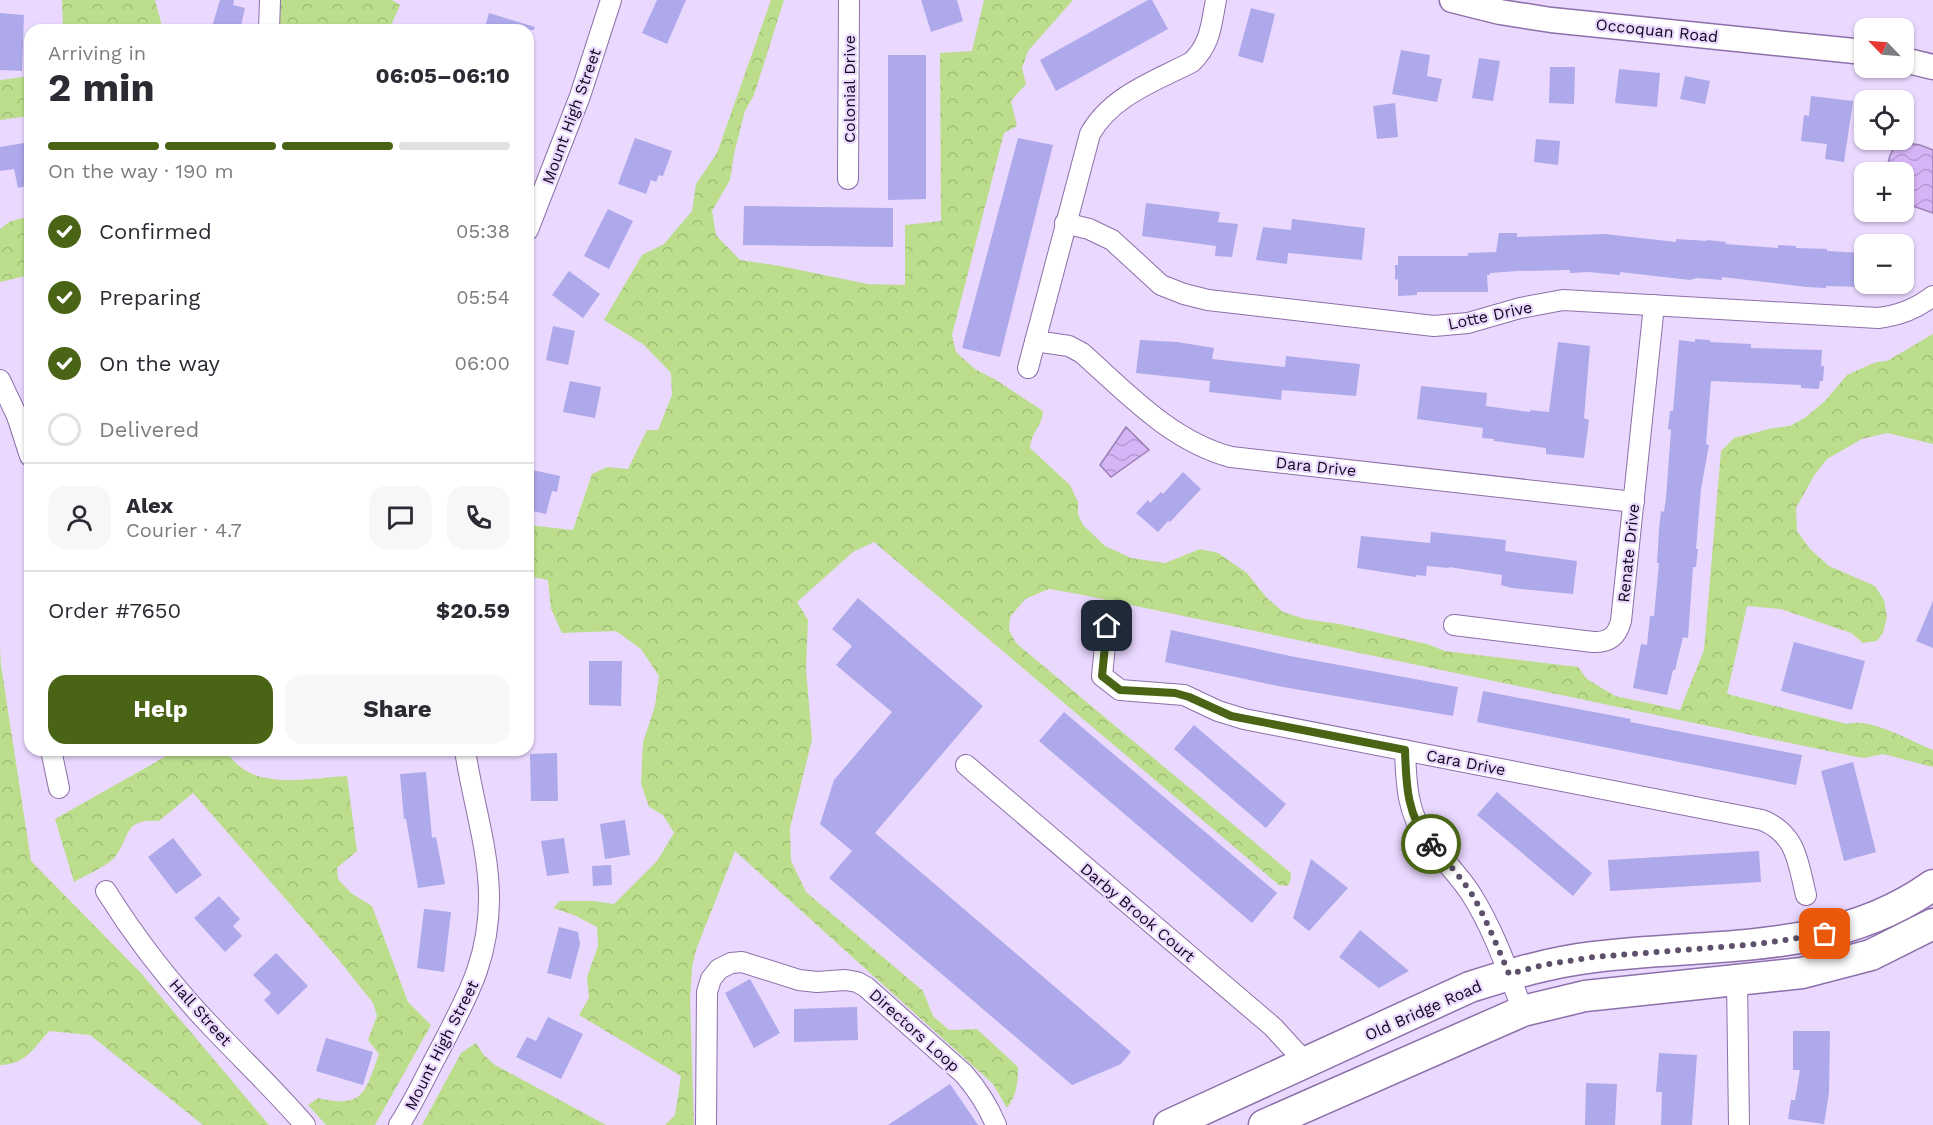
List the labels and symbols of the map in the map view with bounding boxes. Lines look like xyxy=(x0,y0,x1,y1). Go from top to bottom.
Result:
street label: Occoquan Road xyxy=(1595,15,1719,46)
north arrow xyxy=(1854,18,1914,78)
street label: Colonial Drive xyxy=(840,35,859,143)
street label: Mount High Street xyxy=(538,45,605,187)
street label: Lotte Drive xyxy=(1446,297,1534,334)
street label: Dara Drive xyxy=(1275,453,1357,480)
street label: Renate Drive xyxy=(1614,503,1643,603)
pin xyxy=(1081,600,1132,651)
street label: Cara Drive xyxy=(1425,746,1507,779)
courier xyxy=(1401,814,1461,874)
street label: Darby Brook Court xyxy=(1077,859,1199,966)
pin xyxy=(1799,908,1850,959)
street label: Hall Street xyxy=(166,975,236,1050)
street label: Old Bridge Road xyxy=(1362,976,1485,1045)
street label: Mount High Street xyxy=(401,977,483,1113)
street label: Directors Loop xyxy=(866,985,964,1076)

